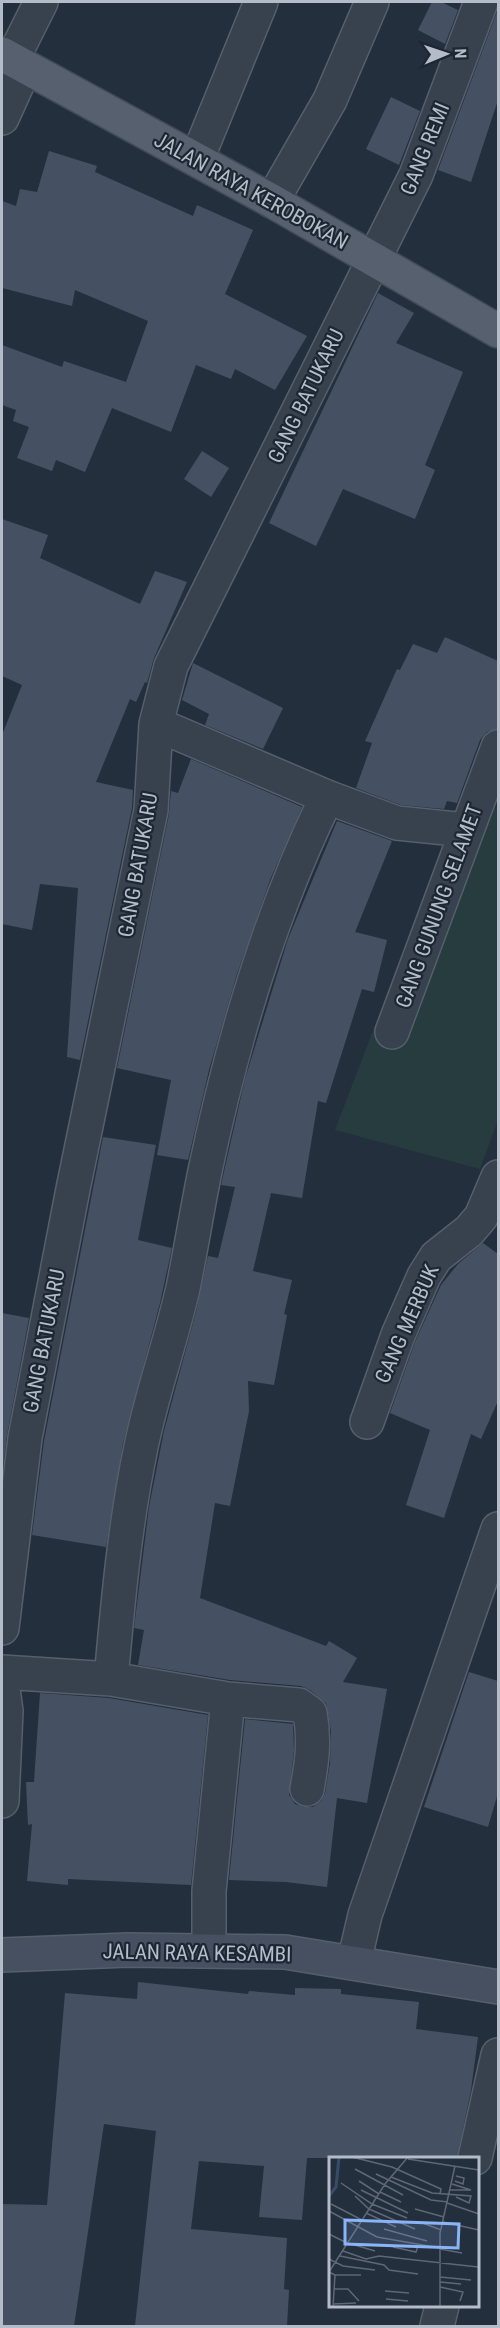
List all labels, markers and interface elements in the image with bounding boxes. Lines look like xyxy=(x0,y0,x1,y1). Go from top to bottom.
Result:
north arrow xyxy=(416,24,476,84)
text: N xyxy=(451,48,470,59)
street label: GANG REMI xyxy=(396,99,454,199)
street label: JALAN RAYA KEROBOKAN xyxy=(150,128,352,254)
street label: GANG BATUKARU xyxy=(263,325,349,467)
street label: GANG BATUKARU xyxy=(113,791,163,939)
street label: GANG GUNUNG SELAMET xyxy=(391,801,487,1011)
street label: GANG MERBUK xyxy=(370,1261,444,1387)
street label: GANG BATUKARU xyxy=(18,1267,70,1415)
street label: JALAN RAYA KESAMBI xyxy=(102,1939,292,1967)
inset map xyxy=(329,2157,479,2307)

